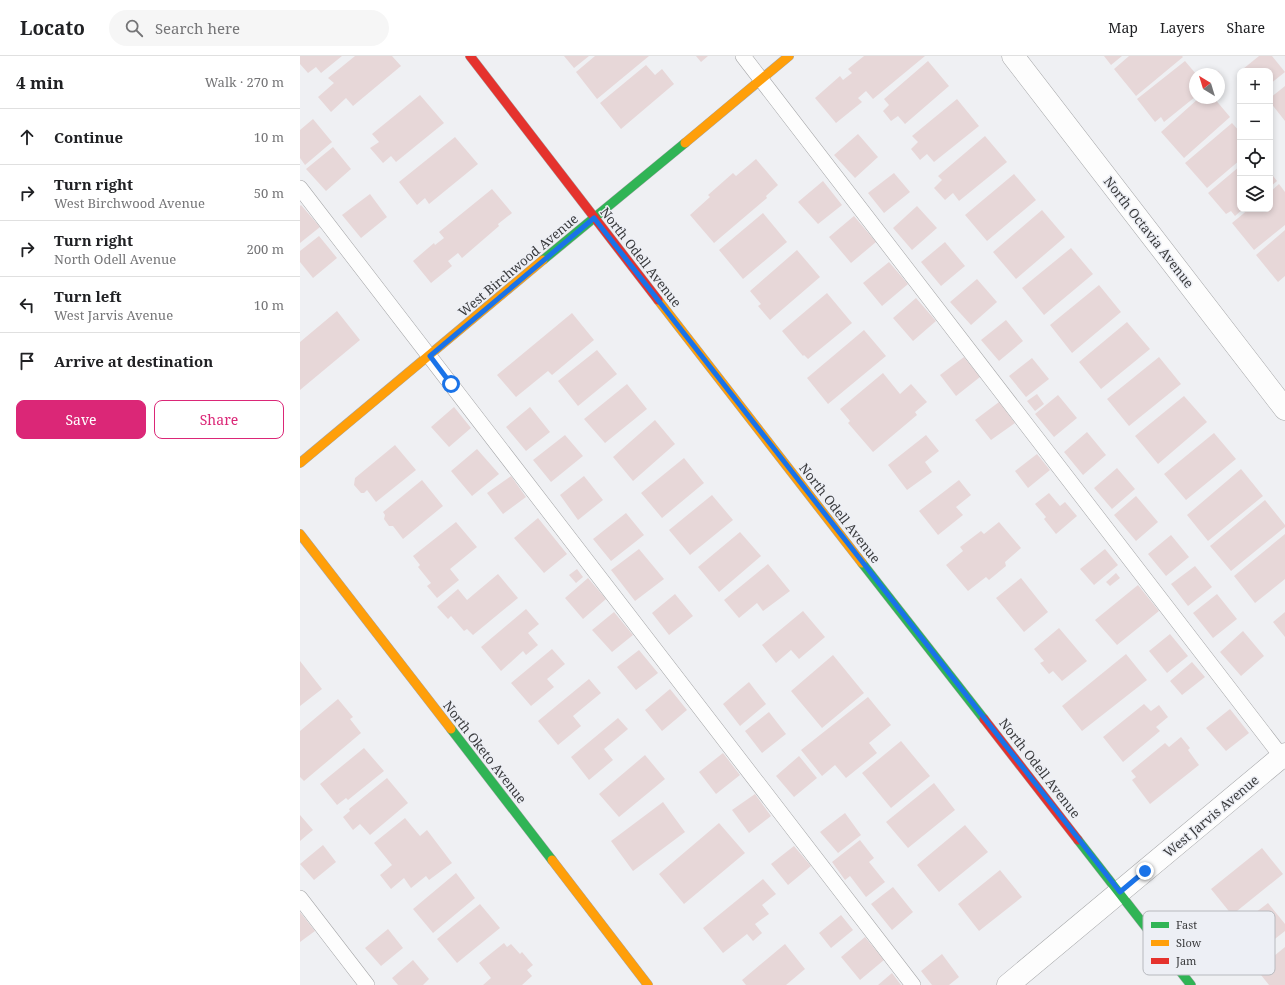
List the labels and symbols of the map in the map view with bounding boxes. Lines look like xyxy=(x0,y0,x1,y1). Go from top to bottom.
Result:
north arrow xyxy=(1189,68,1225,104)
street label: North Octavia Avenue xyxy=(1100,173,1198,291)
street label: North Odell Avenue xyxy=(596,203,686,311)
street label: West Birchwood Avenue xyxy=(454,210,582,320)
route start xyxy=(442,375,460,393)
street label: North Odell Avenue xyxy=(795,459,885,567)
street label: North Oketo Avenue xyxy=(439,697,531,807)
street label: North Odell Avenue xyxy=(995,714,1085,822)
street label: West Jarvis Avenue xyxy=(1160,771,1262,861)
route end xyxy=(1136,862,1154,880)
legend xyxy=(1143,911,1275,975)
text: Fast xyxy=(1176,917,1197,932)
text: Slow xyxy=(1176,935,1202,950)
text: Jam xyxy=(1175,953,1197,968)

